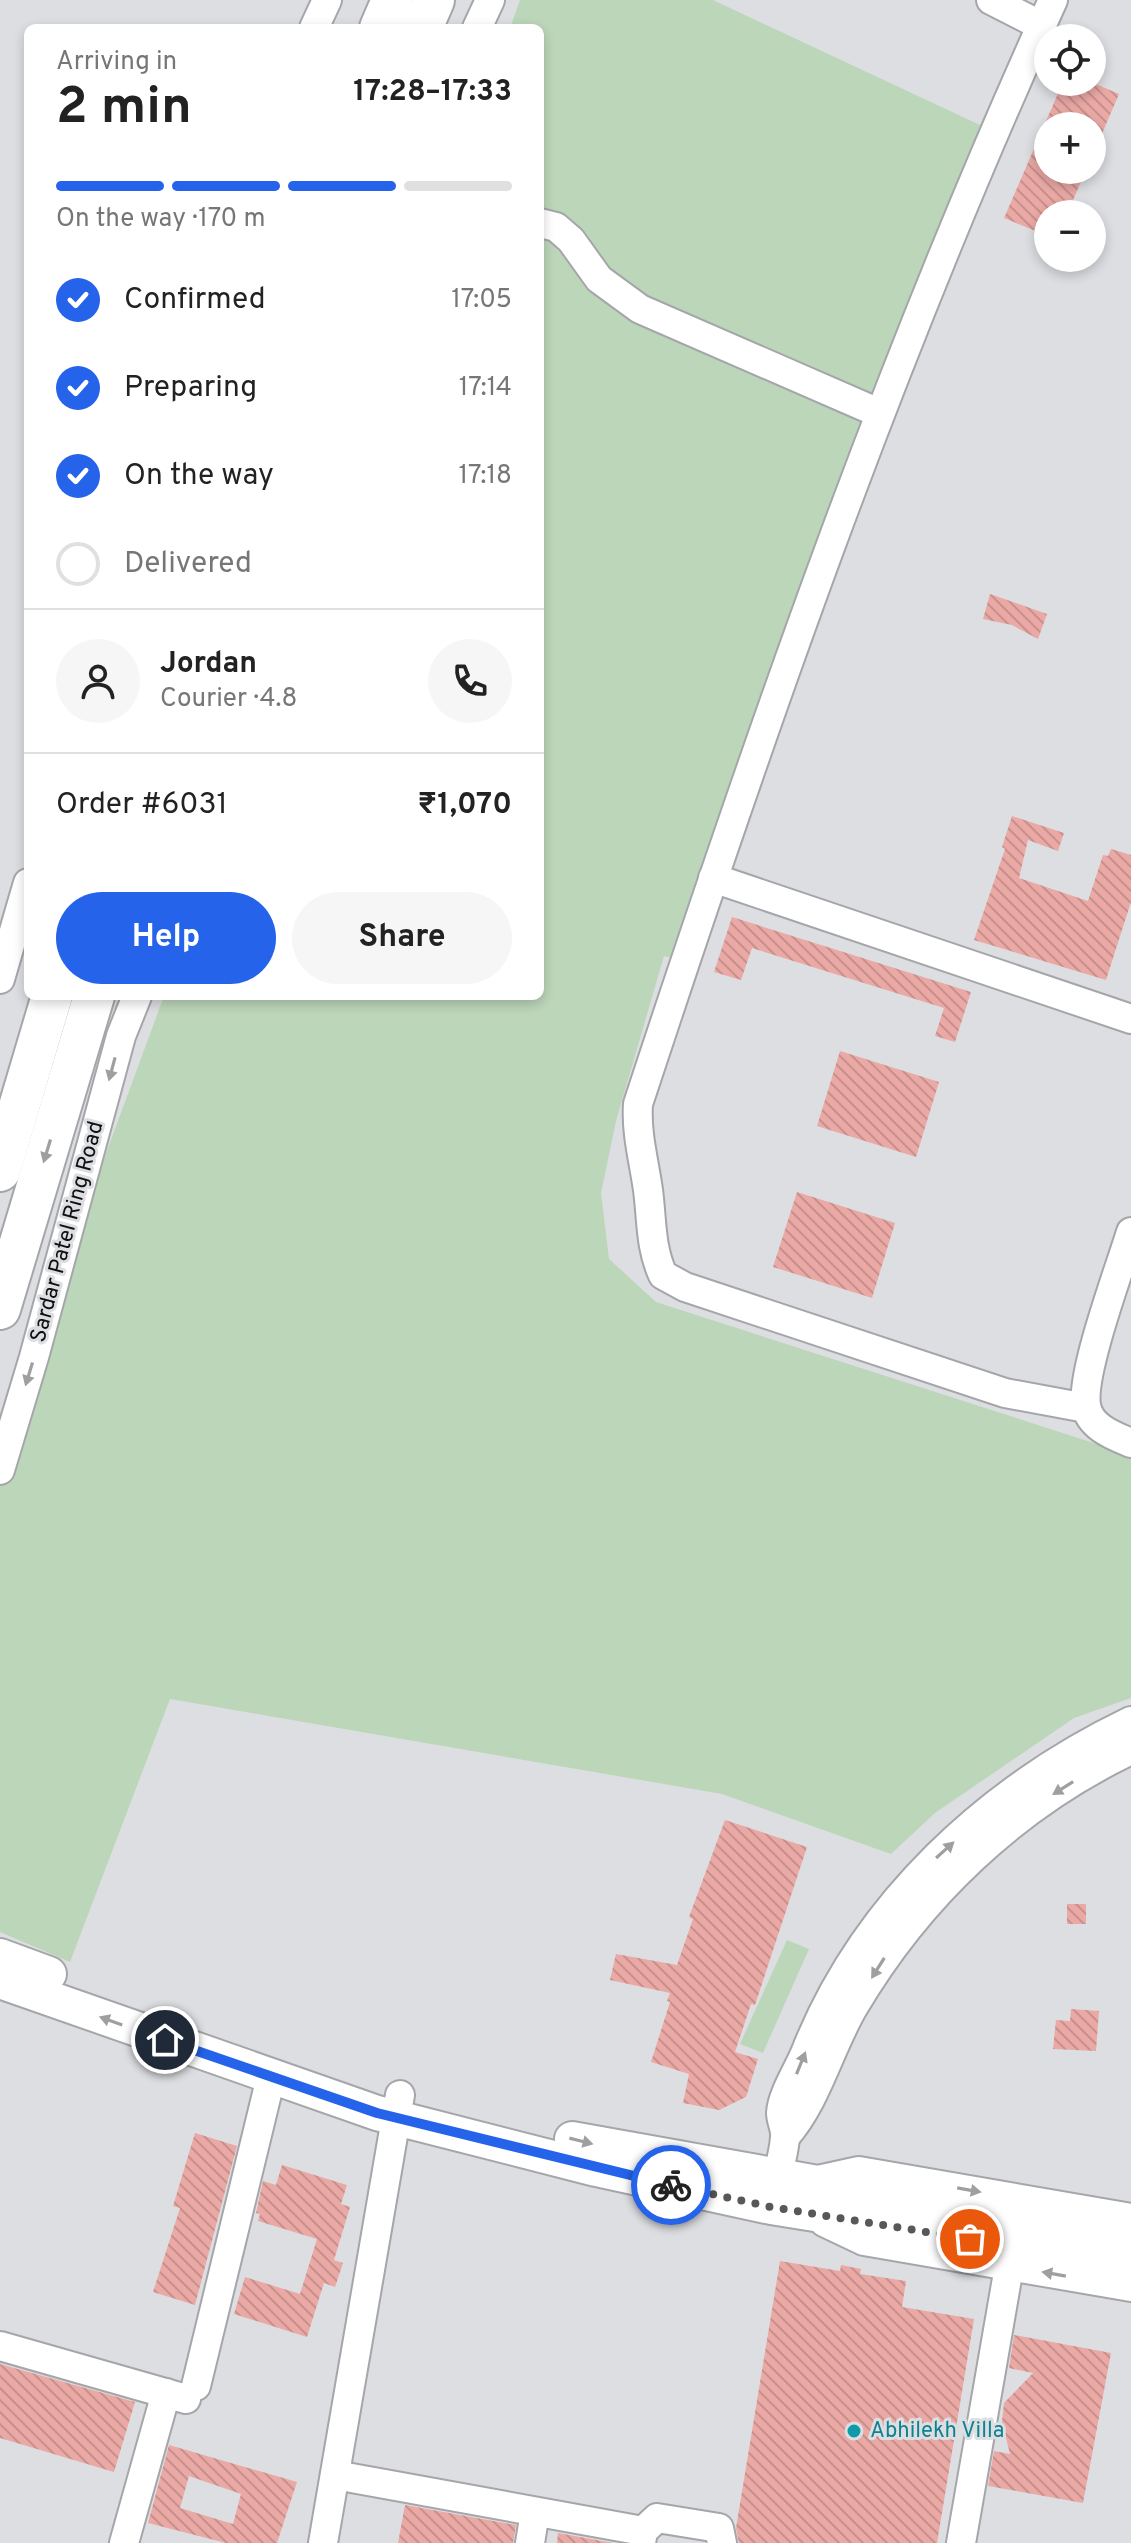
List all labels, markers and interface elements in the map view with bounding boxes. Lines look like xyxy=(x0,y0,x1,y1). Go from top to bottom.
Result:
map controls xyxy=(1034,24,1106,272)
button: locate xyxy=(1034,24,1106,96)
text: Arriving in xyxy=(56,46,177,79)
text: 17:28–17:33 xyxy=(353,74,512,111)
text: 2 min xyxy=(56,76,192,142)
button: + xyxy=(1034,112,1106,184)
button: − xyxy=(1034,200,1106,272)
text: On the way · 170 m xyxy=(56,203,265,236)
icon: check xyxy=(56,278,100,322)
text: Confirmed xyxy=(124,282,266,319)
text: 17:05 xyxy=(451,284,512,317)
icon: check xyxy=(56,366,100,410)
text: Preparing xyxy=(124,370,257,407)
text: 17:14 xyxy=(459,372,512,405)
icon: check xyxy=(56,454,100,498)
text: On the way xyxy=(124,458,274,495)
text: 17:18 xyxy=(458,460,512,493)
text: Delivered xyxy=(124,546,252,583)
button: person xyxy=(56,639,140,723)
button: phone xyxy=(428,639,512,723)
text: Jordan xyxy=(160,646,257,683)
text: Courier · 4.8 xyxy=(160,683,297,716)
text: Order #6031 xyxy=(56,787,228,824)
text: ₹1,070 xyxy=(418,787,512,824)
button: Help xyxy=(56,892,276,984)
button: Share xyxy=(292,892,512,984)
one-way arrow xyxy=(105,1057,117,1082)
street label: Sardar Patel Ring Road xyxy=(25,1118,111,1346)
one-way arrow xyxy=(40,1140,53,1164)
one-way arrow xyxy=(22,1363,35,1387)
one-way arrow xyxy=(1052,1781,1074,1795)
one-way arrow xyxy=(934,1842,954,1859)
one-way arrow xyxy=(871,1957,885,1979)
pin xyxy=(131,2006,199,2074)
one-way arrow xyxy=(98,2014,122,2026)
icon: home xyxy=(143,2018,187,2062)
one-way arrow xyxy=(795,2051,808,2075)
one-way arrow xyxy=(568,2136,593,2148)
courier xyxy=(631,2145,711,2225)
icon: bike xyxy=(649,2163,693,2207)
one-way arrow xyxy=(957,2184,982,2197)
pin xyxy=(936,2205,1004,2273)
icon: bag xyxy=(948,2217,992,2261)
one-way arrow xyxy=(1041,2268,1066,2280)
place label: Abhilekh Villa xyxy=(870,2418,1004,2445)
marker: Abhilekh Villa xyxy=(845,2422,863,2440)

